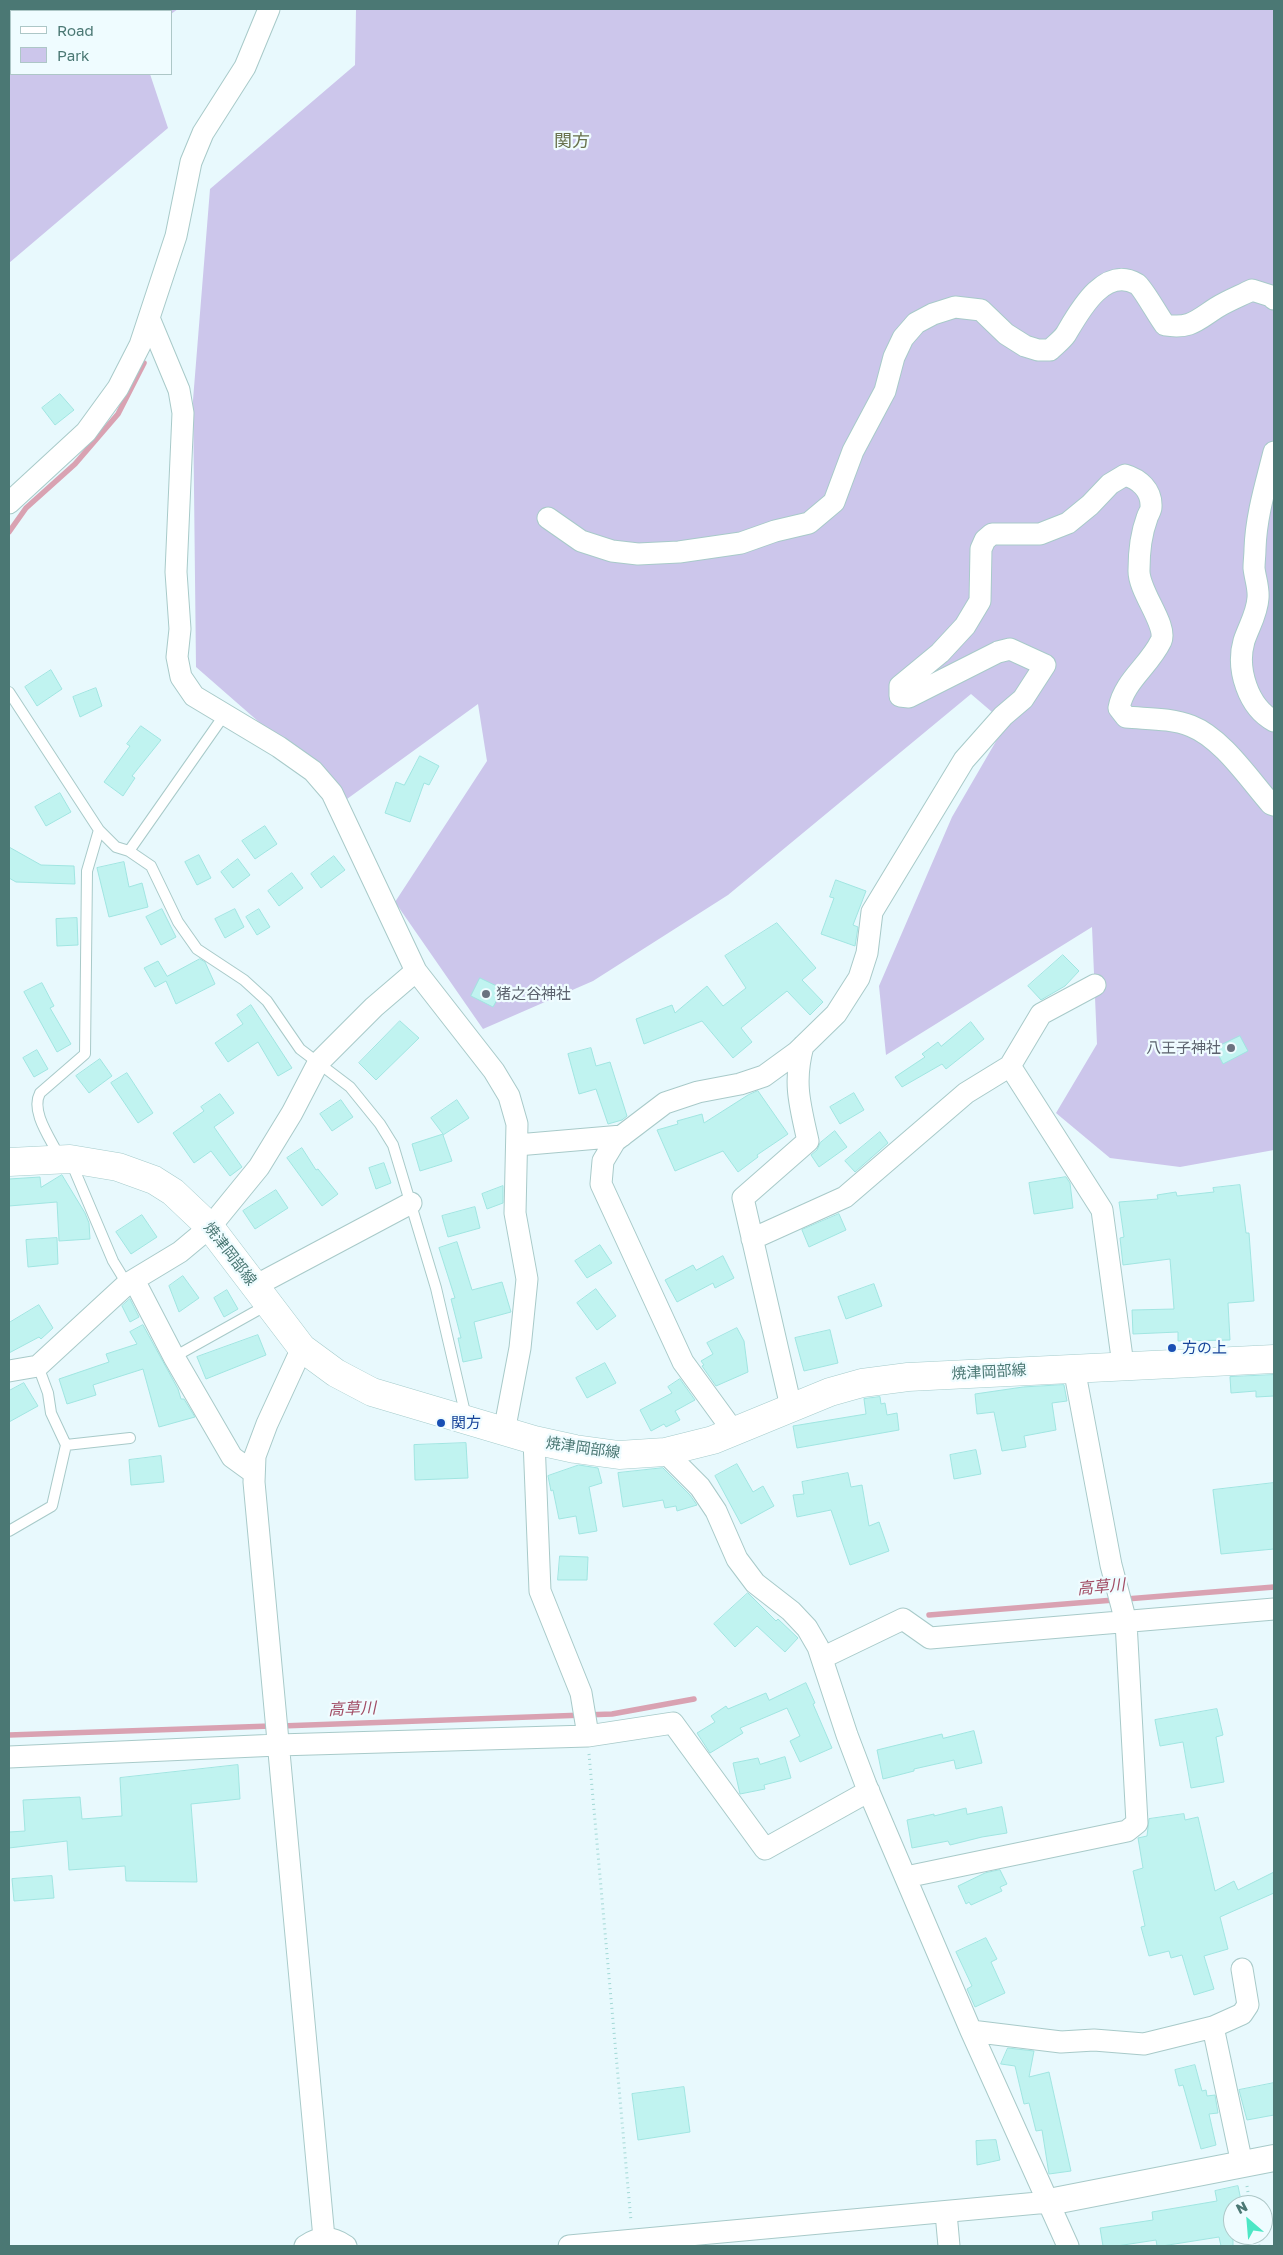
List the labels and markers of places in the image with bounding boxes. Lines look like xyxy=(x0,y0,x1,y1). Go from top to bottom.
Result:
place label: 猪之谷神社 xyxy=(496,985,571,1003)
marker: 猪之谷神社 xyxy=(480,988,492,1000)
place label: 八王子神社 xyxy=(1146,1039,1221,1057)
marker: 八王子神社 xyxy=(1225,1042,1237,1054)
place label: 方の上 xyxy=(1182,1339,1227,1357)
marker: 方の上 xyxy=(1166,1342,1178,1354)
place label: 関方 xyxy=(451,1414,481,1432)
marker: 関方 xyxy=(435,1417,447,1429)

